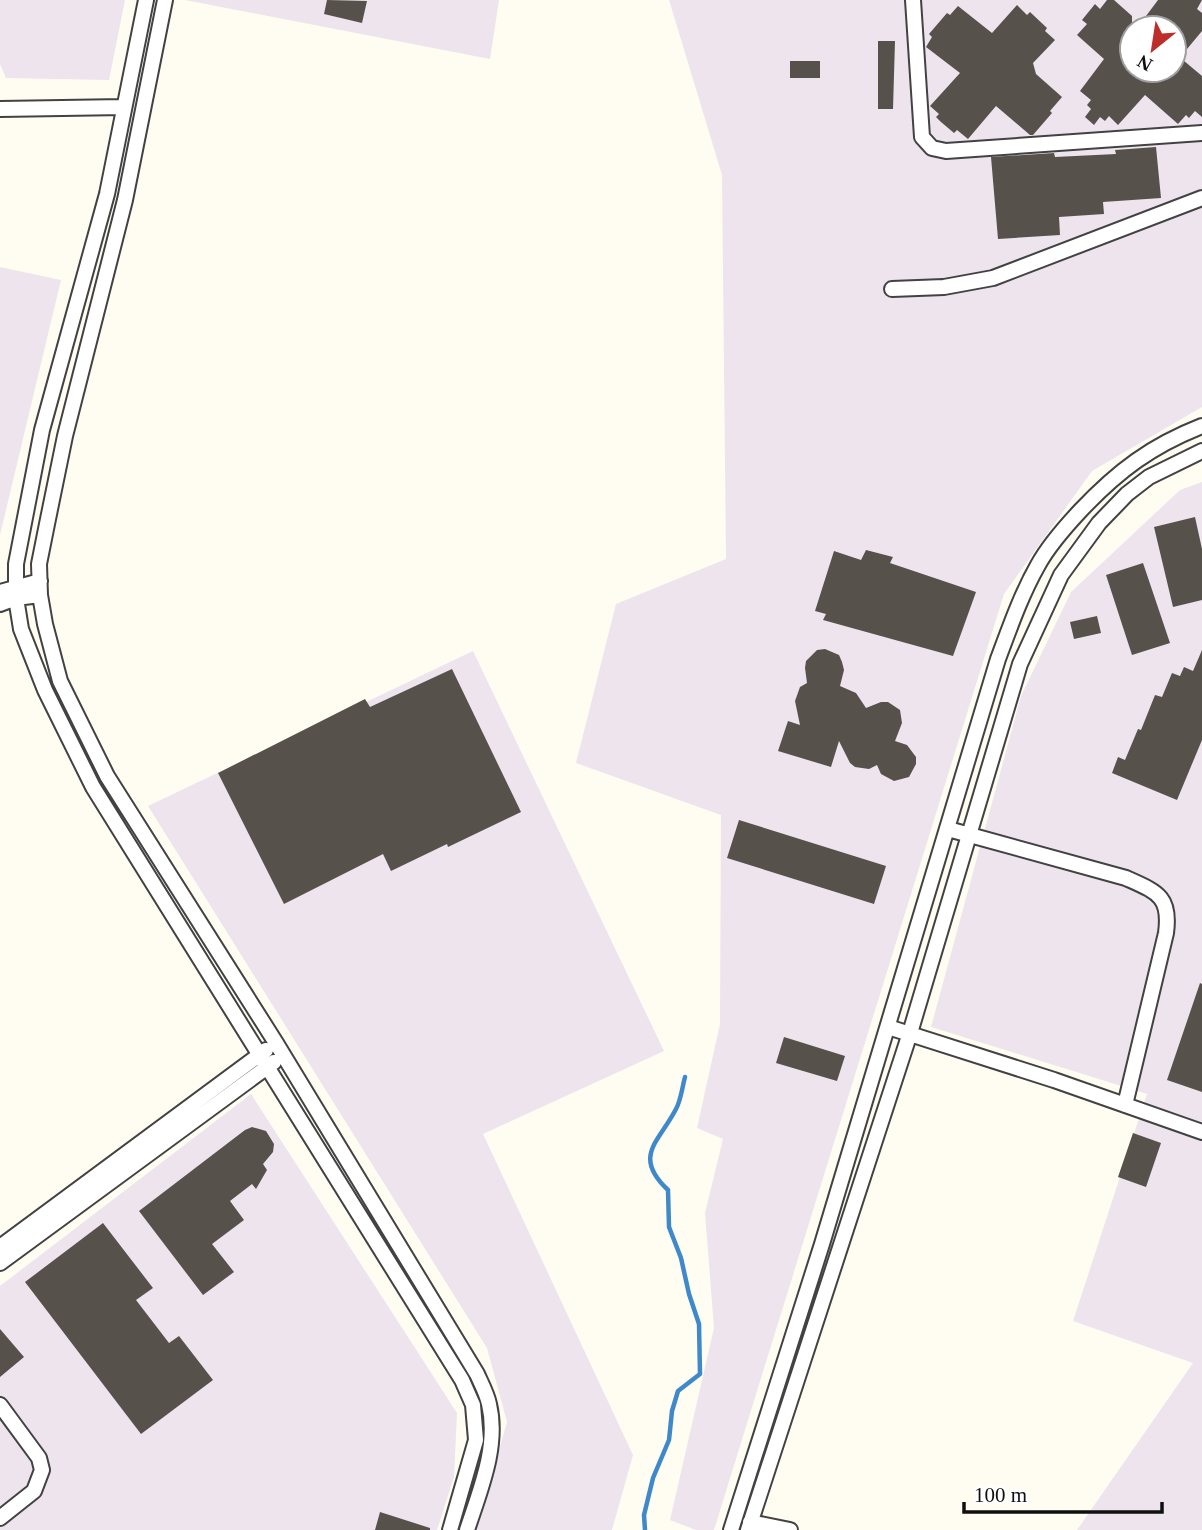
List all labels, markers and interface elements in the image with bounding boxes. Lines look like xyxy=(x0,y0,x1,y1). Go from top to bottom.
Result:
north arrow xyxy=(1118,14,1188,84)
text: N xyxy=(1133,51,1156,76)
scale bar xyxy=(964,1470,1162,1514)
text: 100 m xyxy=(974,1483,1027,1507)

